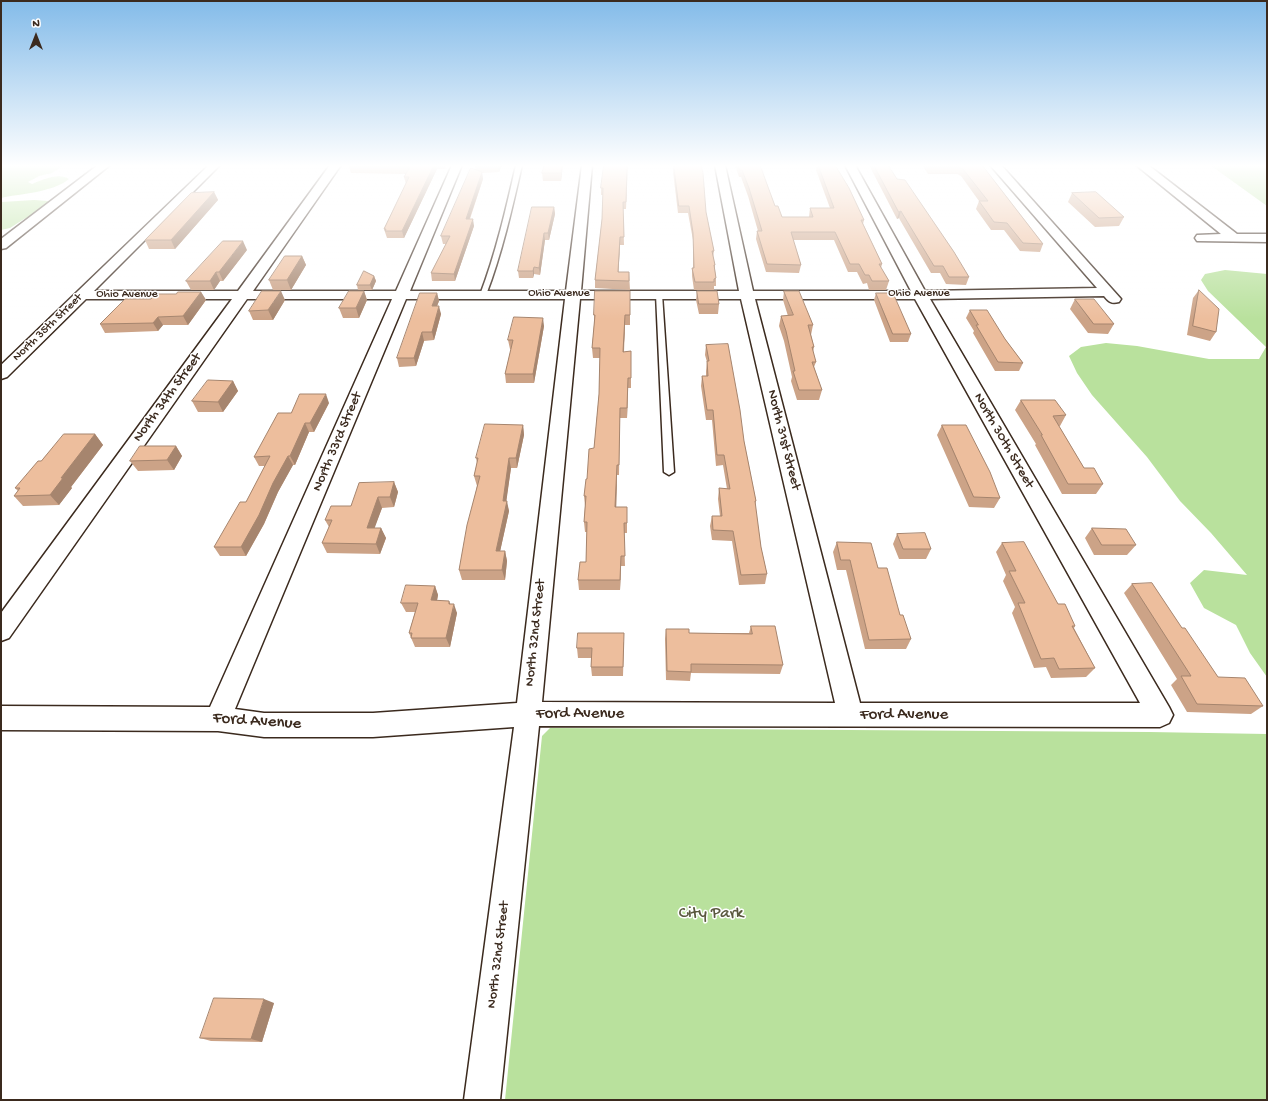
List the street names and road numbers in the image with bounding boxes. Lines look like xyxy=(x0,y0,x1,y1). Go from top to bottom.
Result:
street label: Ohio Avenue xyxy=(528,287,590,301)
street label: Ohio Avenue xyxy=(888,287,950,301)
street label: Ohio Avenue xyxy=(96,288,158,302)
street label: North 35th Street xyxy=(10,291,86,365)
street label: North 34th Street xyxy=(130,350,206,446)
street label: North 31st Street xyxy=(762,388,804,492)
street label: North 33rd Street xyxy=(310,390,366,494)
street label: North 30th Street xyxy=(969,390,1037,492)
street label: North 32nd Street xyxy=(522,579,550,687)
street label: Ford Avenue xyxy=(536,704,624,724)
street label: Ford Avenue xyxy=(860,705,948,725)
street label: Ford Avenue xyxy=(212,709,302,735)
street label: North 32nd Street xyxy=(484,901,514,1009)

